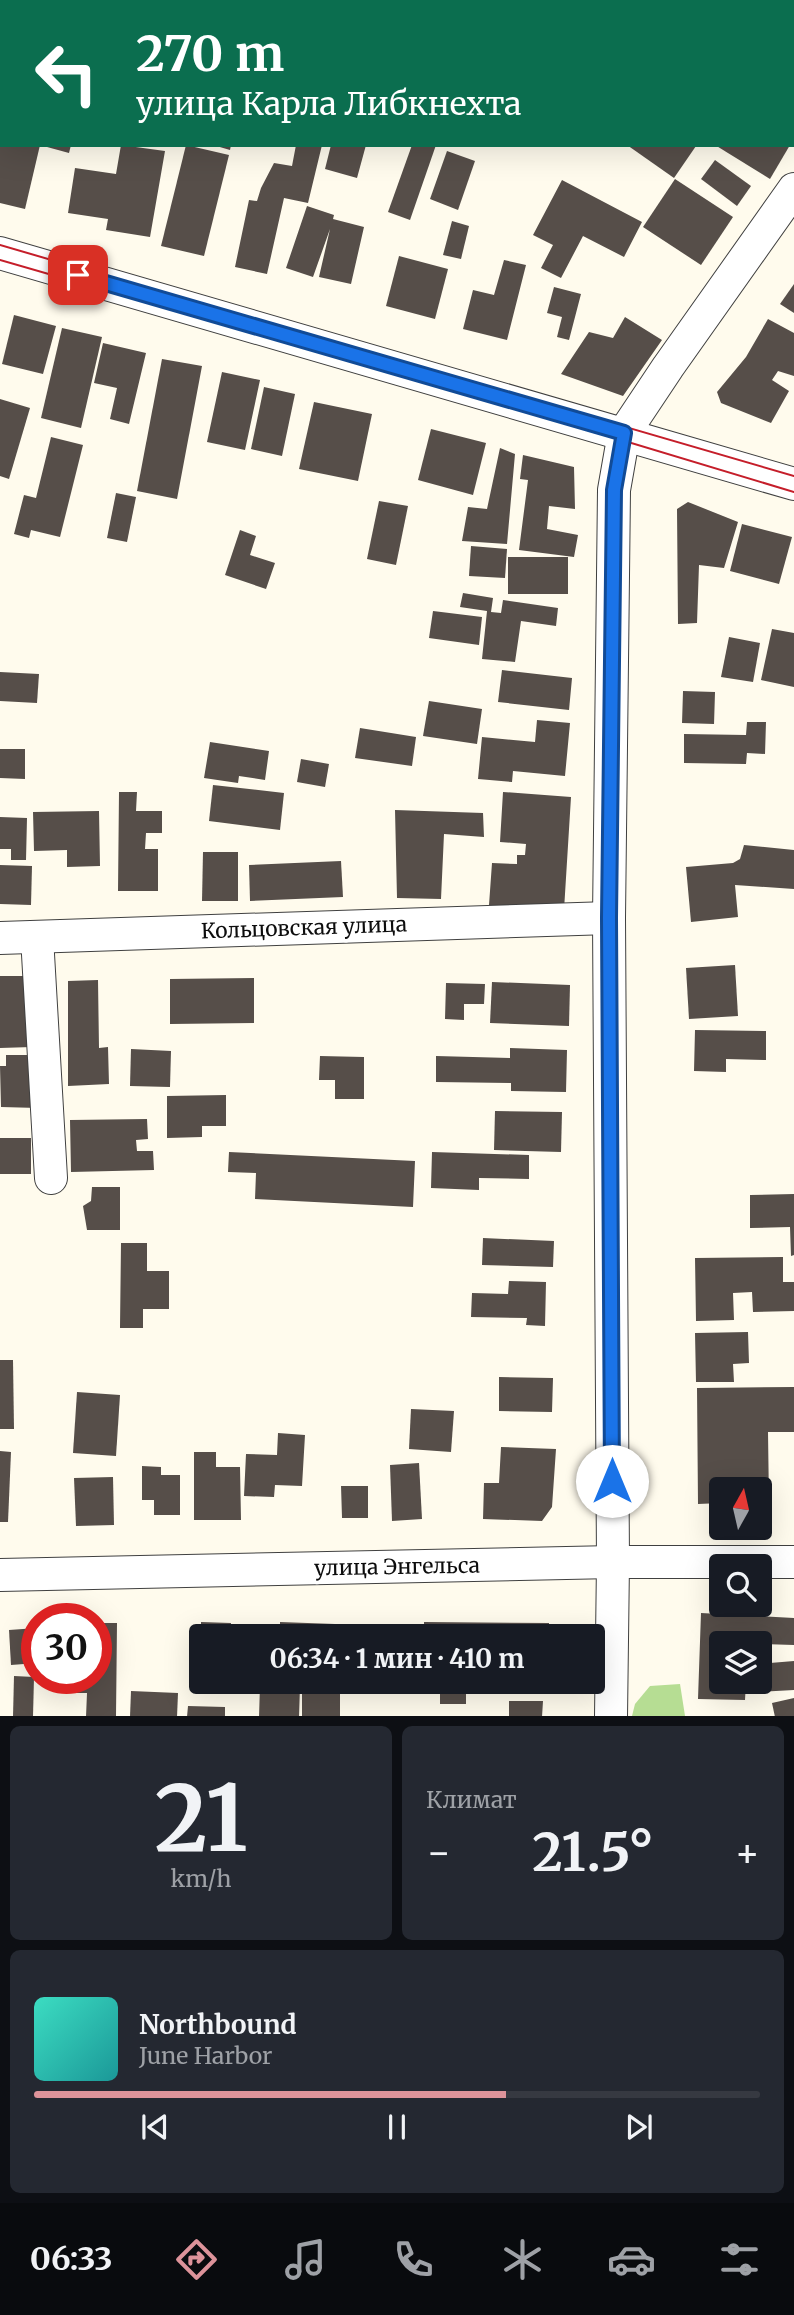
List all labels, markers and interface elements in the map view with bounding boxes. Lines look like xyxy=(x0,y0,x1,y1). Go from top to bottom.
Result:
text: 270 m xyxy=(136,23,284,84)
icon: left xyxy=(21,28,112,119)
text: улица Карла Либкнехта xyxy=(136,84,522,124)
pin xyxy=(48,245,108,305)
icon: arrive xyxy=(59,256,97,294)
street label: Кольцовская улица xyxy=(201,910,407,945)
position arrow xyxy=(575,1444,649,1518)
north arrow xyxy=(709,1477,772,1540)
map controls xyxy=(709,1477,772,1694)
street label: улица Энгельса xyxy=(314,1552,480,1581)
button: search xyxy=(709,1554,772,1617)
speed limit sign: 30 xyxy=(21,1603,112,1694)
button: layers xyxy=(709,1631,772,1694)
text: 06:34 · 1 мин · 410 m xyxy=(270,1642,524,1675)
text: 21 xyxy=(154,1761,248,1876)
text: Климат xyxy=(426,1785,517,1814)
text: 21.5° xyxy=(532,1820,654,1885)
text: − xyxy=(426,1829,451,1876)
text: + xyxy=(735,1829,760,1876)
text: km/h xyxy=(171,1864,231,1893)
text: Northbound xyxy=(139,2008,297,2041)
text: June Harbor xyxy=(139,2041,272,2070)
icon: previous xyxy=(136,2108,174,2146)
icon: pause xyxy=(378,2108,416,2146)
icon: next xyxy=(620,2108,658,2146)
icon: directions xyxy=(172,2235,221,2284)
icon: music xyxy=(281,2235,330,2284)
icon: phone xyxy=(389,2235,438,2284)
icon: climate xyxy=(498,2235,547,2284)
icon: car xyxy=(607,2235,656,2284)
icon: filters xyxy=(715,2235,764,2284)
text: 06:33 xyxy=(30,2239,113,2279)

